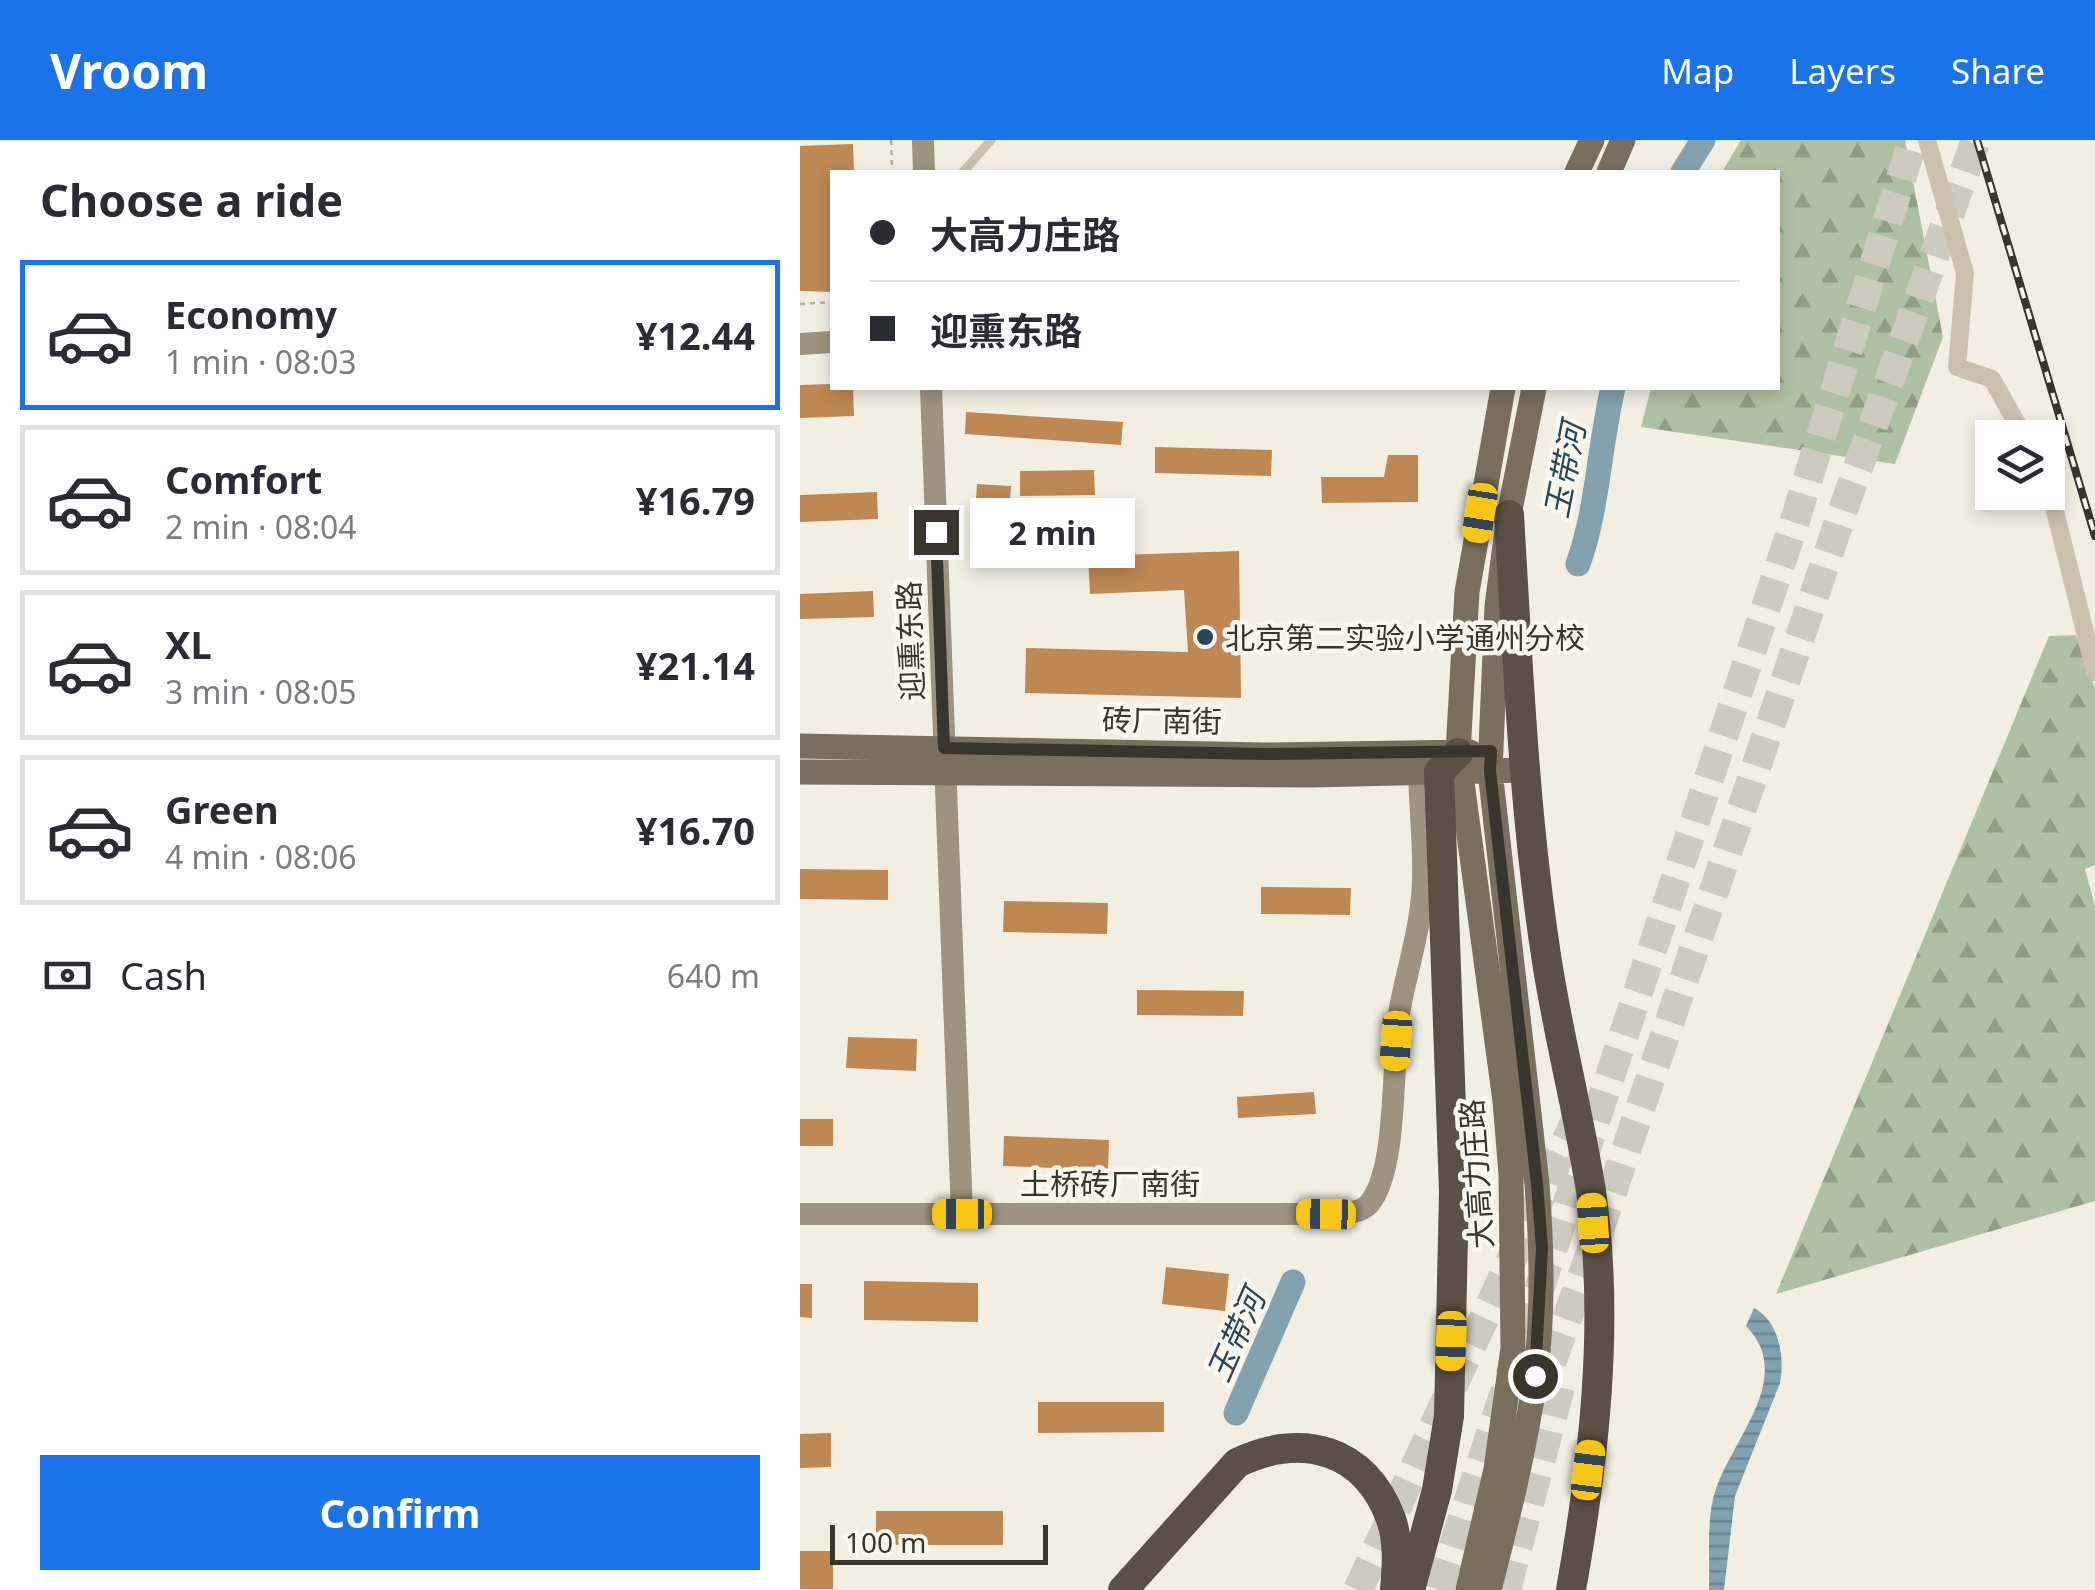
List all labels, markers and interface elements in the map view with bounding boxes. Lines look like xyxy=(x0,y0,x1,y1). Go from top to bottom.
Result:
text: Vroom xyxy=(50,38,208,103)
text: Map xyxy=(1661,47,1734,94)
text: Layers xyxy=(1789,47,1896,94)
text: Share xyxy=(1951,47,2045,94)
text: Choose a ride xyxy=(40,169,343,230)
text: 大高力庄路 xyxy=(930,208,1120,260)
text: Economy xyxy=(165,288,337,340)
icon: car xyxy=(45,290,135,380)
text: 迎熏东路 xyxy=(930,304,1082,356)
text: ¥12.44 xyxy=(636,309,755,361)
text: 1 min · 08:03 xyxy=(165,340,357,383)
water label: 玉带河 xyxy=(1534,413,1595,521)
map controls xyxy=(1975,420,2065,510)
button: layers xyxy=(1975,420,2065,510)
text: Comfort xyxy=(165,453,322,505)
icon: car xyxy=(45,455,135,545)
text: ¥16.79 xyxy=(636,474,755,526)
car xyxy=(1460,481,1500,545)
callout: 2 min xyxy=(971,497,1136,567)
text: 2 min · 08:04 xyxy=(165,505,357,548)
route end xyxy=(914,510,959,555)
text: 2 min xyxy=(1008,511,1097,554)
street label: 迎熏东路 xyxy=(887,580,933,702)
place label: 北京第二实验小学通州分校 xyxy=(1225,617,1585,658)
text: XL xyxy=(165,618,212,670)
icon: car xyxy=(45,620,135,710)
marker: 北京第二实验小学通州分校 xyxy=(1194,626,1216,648)
text: ¥21.14 xyxy=(636,639,755,691)
text: 3 min · 08:05 xyxy=(165,670,357,713)
street label: 砖厂南街 xyxy=(1102,698,1222,742)
text: Green xyxy=(165,783,279,835)
icon: car xyxy=(45,785,135,875)
text: ¥16.70 xyxy=(636,804,755,856)
text: 4 min · 08:06 xyxy=(165,835,357,878)
icon: cash xyxy=(40,948,95,1003)
text: Cash xyxy=(120,949,207,1001)
text: 640 m xyxy=(667,954,760,997)
car xyxy=(1379,1010,1413,1072)
street label: 大高力庄路 xyxy=(1450,1098,1502,1250)
street label: 土桥砖厂南街 xyxy=(1020,1163,1200,1204)
car xyxy=(1576,1192,1610,1254)
car xyxy=(1296,1198,1356,1230)
car xyxy=(932,1199,992,1229)
water label: 玉带河 xyxy=(1196,1277,1277,1388)
car xyxy=(1435,1310,1467,1372)
route start xyxy=(1513,1354,1558,1399)
car xyxy=(1569,1438,1607,1502)
button: Confirm xyxy=(40,1455,760,1570)
scale bar xyxy=(830,1520,1048,1564)
text: 100 m xyxy=(845,1523,927,1561)

